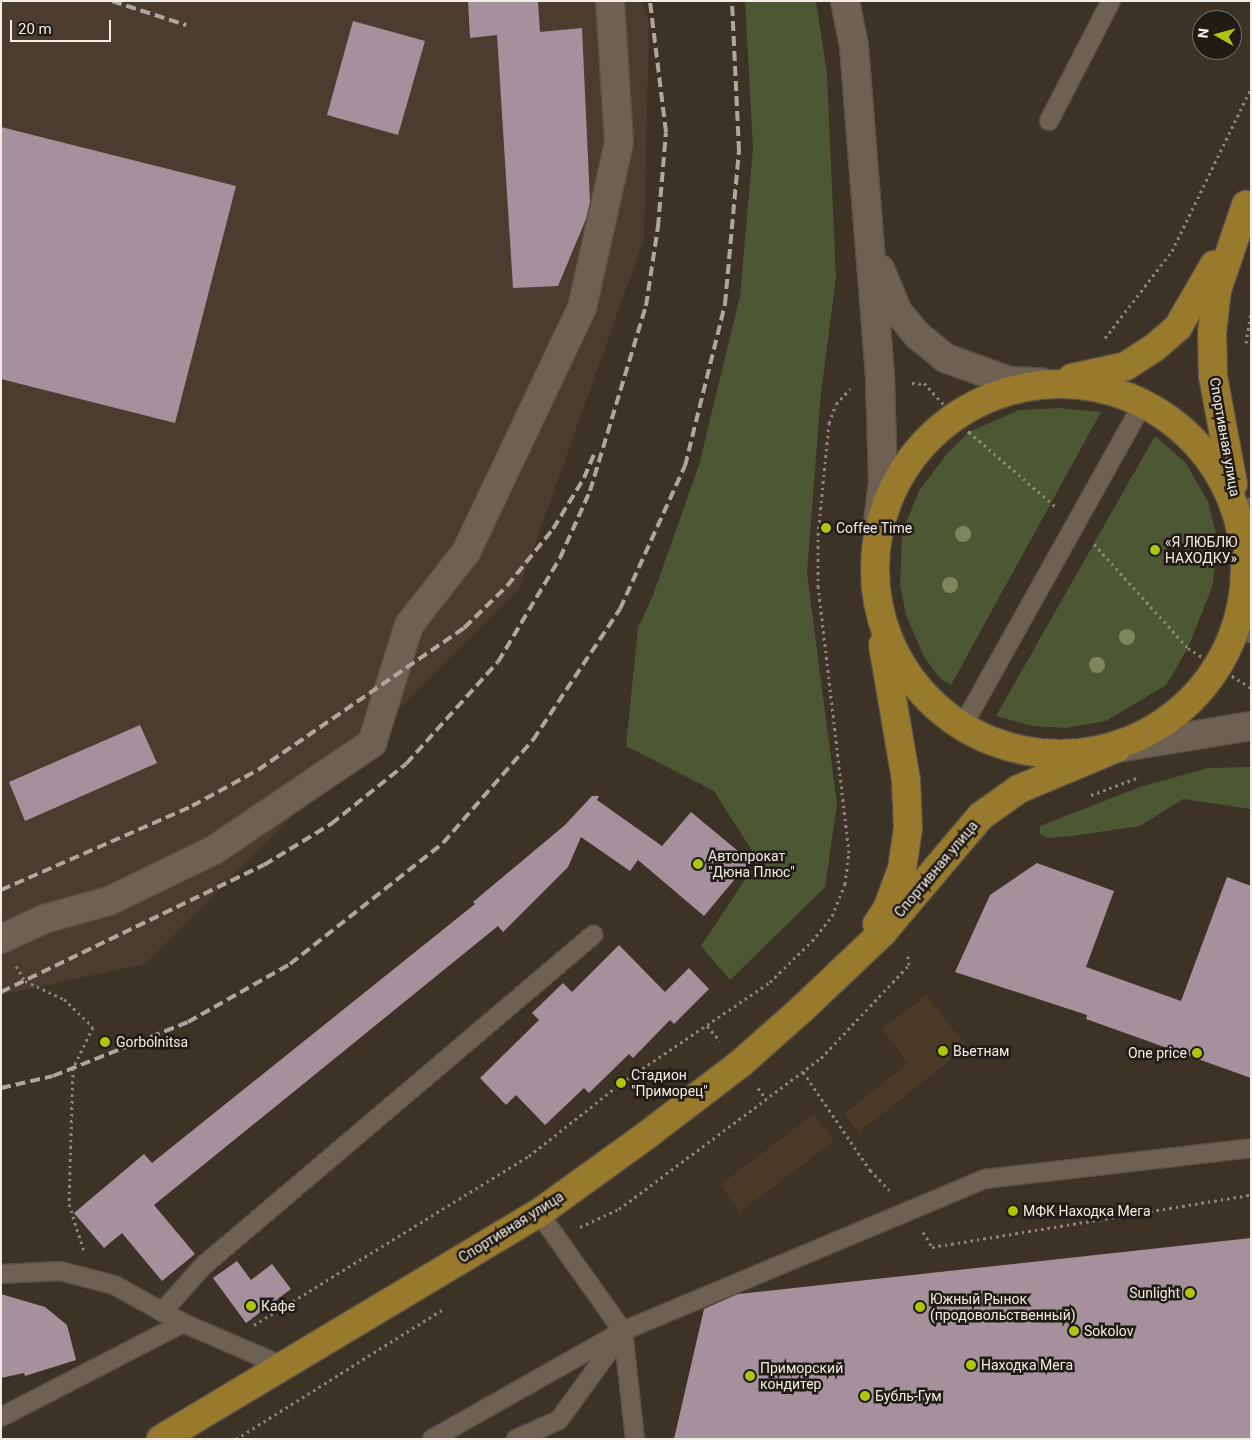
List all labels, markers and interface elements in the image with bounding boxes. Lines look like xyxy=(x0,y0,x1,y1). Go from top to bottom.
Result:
scale bar xyxy=(12,10,114,42)
north arrow xyxy=(1192,10,1242,60)
text: 20 m xyxy=(18,20,52,38)
text: N xyxy=(1195,27,1212,39)
street label: Спортивная улица xyxy=(1206,376,1244,498)
place label: Coffee Time xyxy=(836,520,912,536)
marker: Coffee Time xyxy=(820,522,832,534)
place label: «Я ЛЮБЛЮ НАХОДКУ» xyxy=(1165,534,1238,566)
marker: «Я ЛЮБЛЮ НАХОДКУ» xyxy=(1149,544,1161,556)
street label: Спортивная улица xyxy=(891,817,981,921)
place label: Автопрокат "Дюна Плюс" xyxy=(708,848,795,880)
marker: Автопрокат "Дюна Плюс" xyxy=(692,858,704,870)
place label: Gorbolnitsa xyxy=(116,1034,188,1050)
marker: Gorbolnitsa xyxy=(98,1035,112,1049)
place label: Вьетнам xyxy=(953,1043,1009,1059)
marker: Вьетнам xyxy=(937,1045,949,1057)
place label: One price xyxy=(1128,1045,1187,1061)
marker: One price xyxy=(1191,1047,1203,1059)
place label: Стадион "Приморец" xyxy=(631,1067,708,1100)
marker: Стадион "Приморец" xyxy=(615,1077,627,1089)
street label: Спортивная улица xyxy=(455,1188,567,1266)
place label: МФК Находка Мега xyxy=(1023,1203,1151,1219)
marker: МФК Находка Мега xyxy=(1007,1205,1019,1217)
place label: Sunlight xyxy=(1129,1285,1180,1301)
marker: Sunlight xyxy=(1184,1287,1196,1299)
place label: Южный Рынок (продовольственный) xyxy=(930,1291,1076,1324)
place label: Кафе xyxy=(261,1298,295,1314)
marker: Кафе xyxy=(245,1300,257,1312)
marker: Южный Рынок (продовольственный) xyxy=(914,1301,926,1313)
place label: Sokolov xyxy=(1084,1323,1133,1339)
marker: Sokolov xyxy=(1068,1325,1080,1337)
place label: Находка Мега xyxy=(981,1357,1073,1373)
marker: Находка Мега xyxy=(965,1359,977,1371)
place label: Приморский кондитер xyxy=(760,1360,843,1392)
marker: Приморский кондитер xyxy=(744,1370,756,1382)
place label: Бубль-Гум xyxy=(875,1388,942,1404)
marker: Бубль-Гум xyxy=(859,1390,871,1402)

